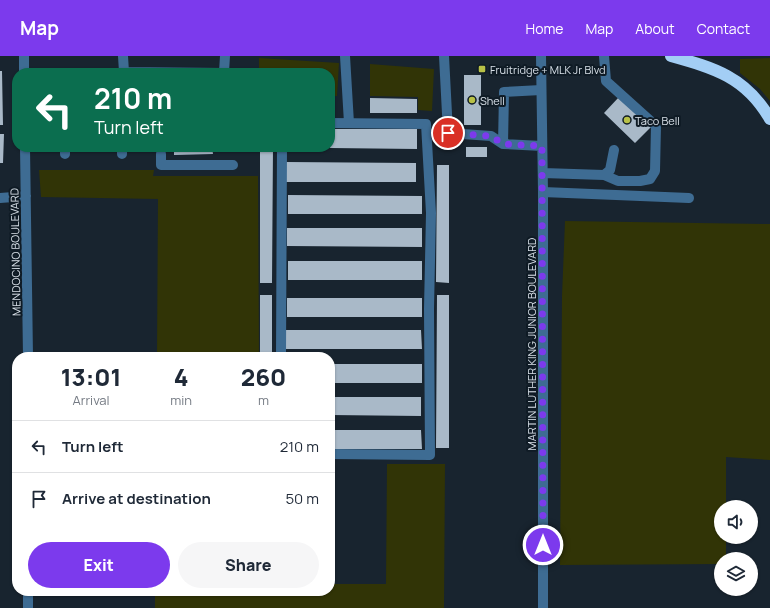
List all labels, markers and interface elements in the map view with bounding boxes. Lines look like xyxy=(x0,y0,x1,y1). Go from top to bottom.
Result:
text: Map xyxy=(20,15,59,41)
text: Home xyxy=(526,19,563,38)
text: Map xyxy=(585,19,613,38)
text: About xyxy=(635,19,675,38)
text: Contact xyxy=(697,19,750,38)
place label: Fruitridge + MLK Jr Blvd xyxy=(490,62,606,77)
marker: Fruitridge + MLK Jr Blvd xyxy=(477,64,487,74)
text: 210 m xyxy=(94,79,172,117)
icon: left xyxy=(28,84,80,136)
place label: Shell xyxy=(480,93,505,108)
marker: Shell xyxy=(467,95,477,105)
place label: Taco Bell xyxy=(635,113,680,128)
text: Turn left xyxy=(94,115,164,139)
marker: Taco Bell xyxy=(622,115,632,125)
pin xyxy=(431,116,465,150)
icon: arrive xyxy=(437,122,459,144)
street label: MENDOCINO BOULEVARD xyxy=(6,188,24,316)
street label: MARTIN LUTHER KING JUNIOR BOULEVARD xyxy=(524,238,539,450)
text: 13:01 xyxy=(61,360,121,393)
text: 4 xyxy=(174,360,188,393)
text: 260 xyxy=(241,360,286,393)
text: Arrival xyxy=(73,391,110,409)
text: min xyxy=(170,391,192,409)
text: m xyxy=(258,391,269,409)
icon: left xyxy=(28,436,50,458)
text: Turn left xyxy=(62,436,124,457)
text: 210 m xyxy=(280,436,319,457)
icon: arrive xyxy=(28,488,50,510)
text: Arrive at destination xyxy=(62,488,211,509)
text: 50 m xyxy=(285,488,319,509)
map controls xyxy=(714,500,758,596)
button: sound xyxy=(714,500,758,544)
position arrow xyxy=(522,524,564,566)
button: Exit xyxy=(28,542,170,588)
button: Share xyxy=(178,542,319,588)
button: layers xyxy=(714,552,758,596)

